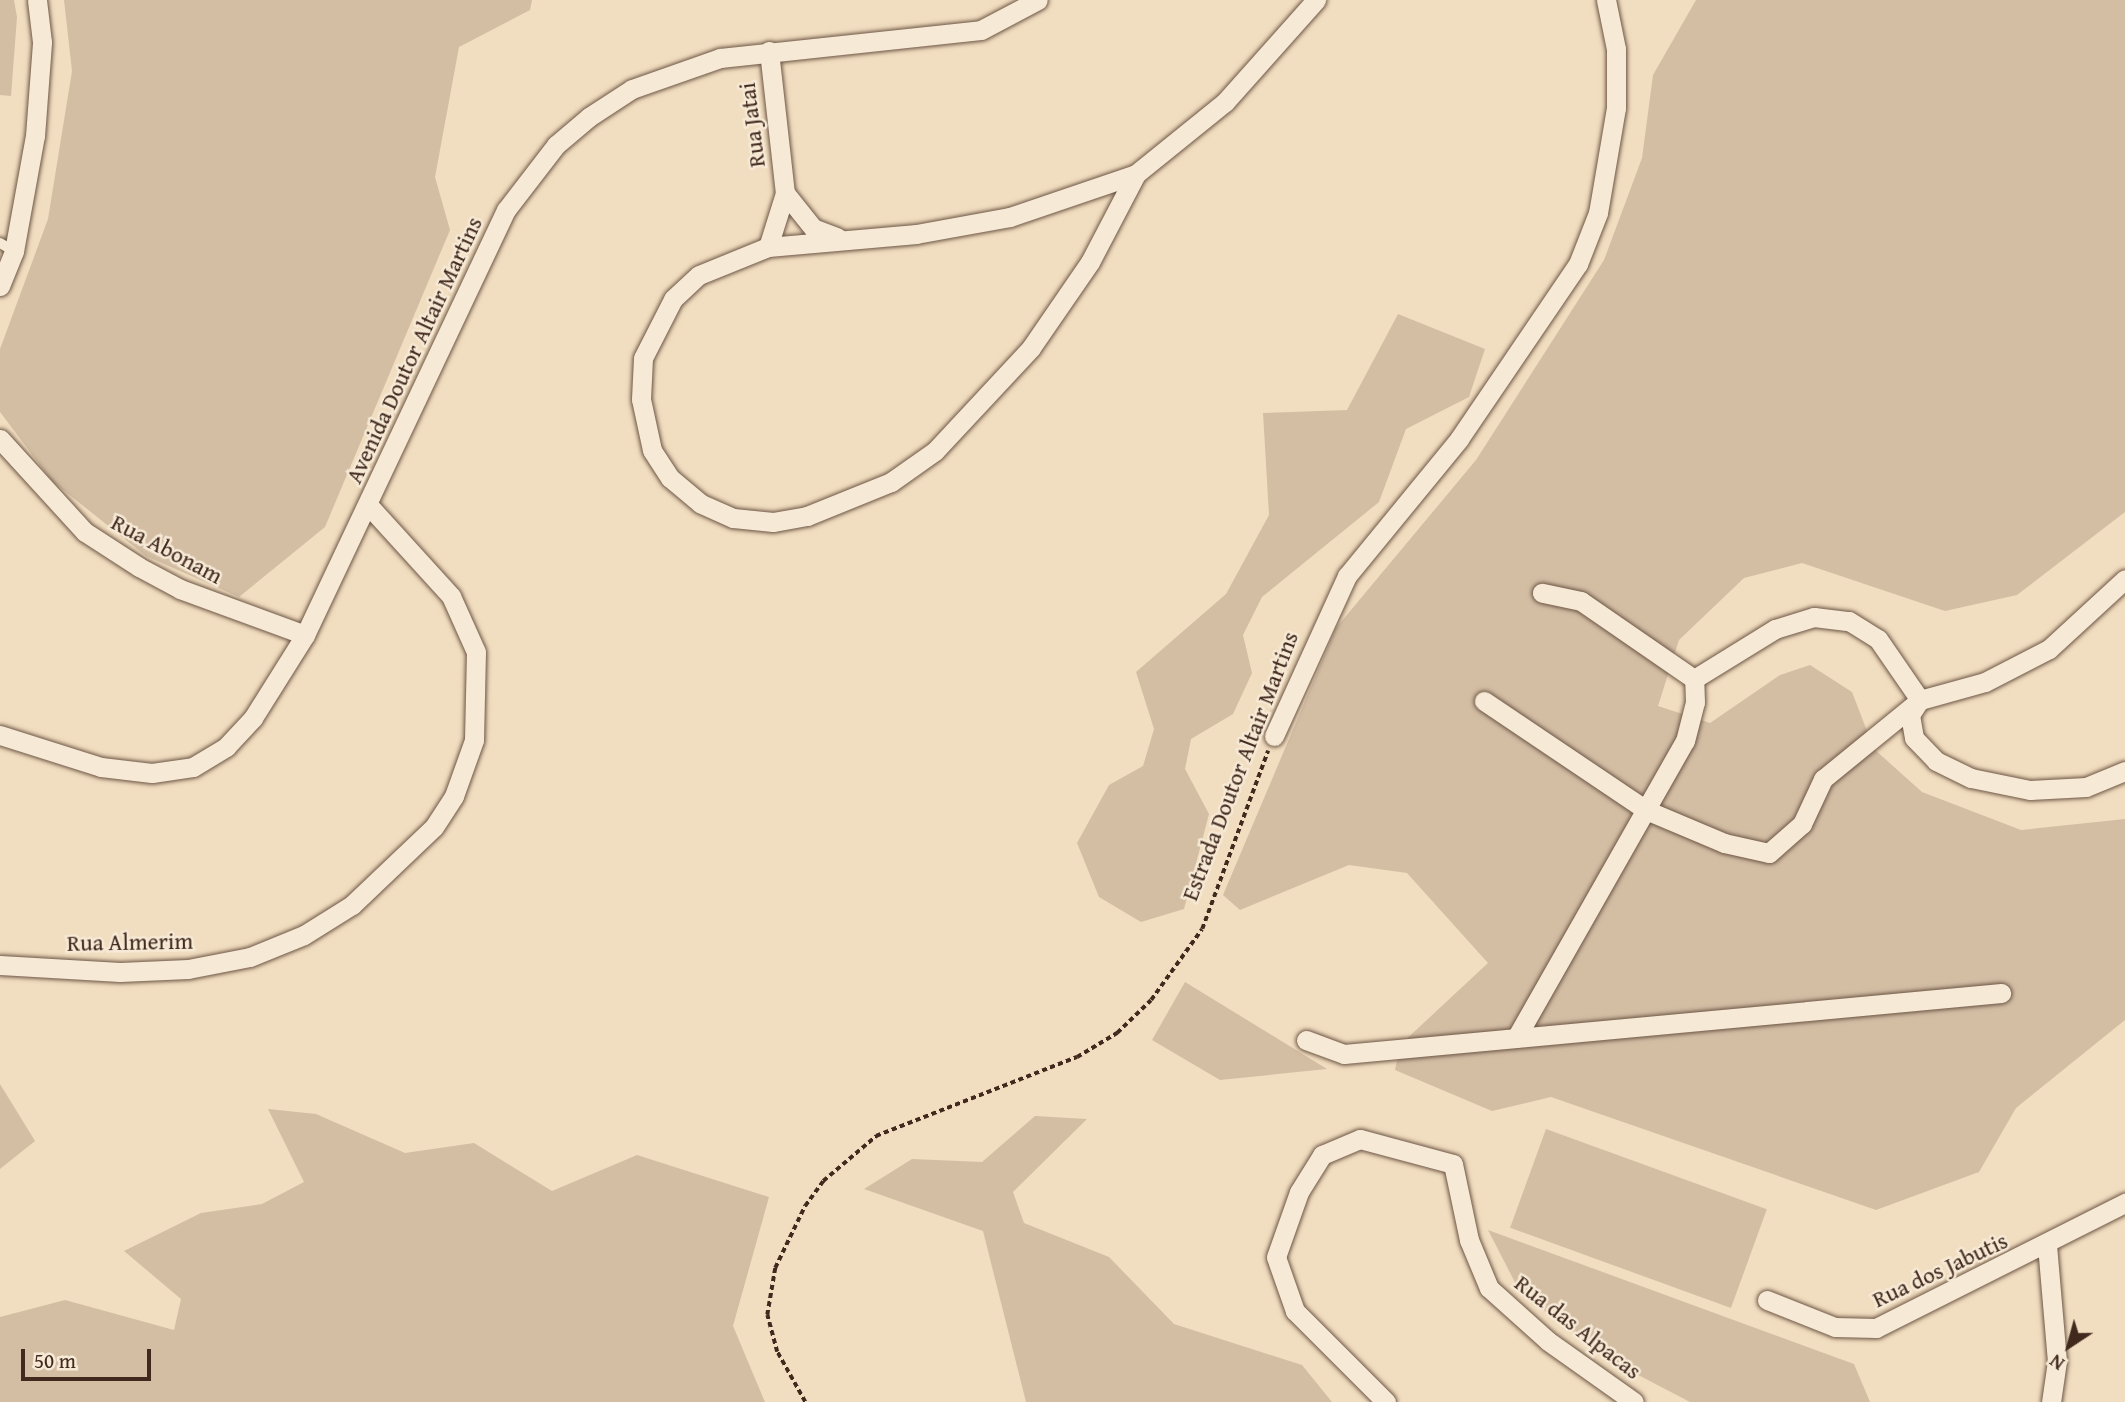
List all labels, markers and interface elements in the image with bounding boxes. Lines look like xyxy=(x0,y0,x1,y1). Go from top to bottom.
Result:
street label: Rua Jatai xyxy=(733,81,771,169)
street label: Avenida Doutor Altair Martins xyxy=(340,212,488,488)
street label: Rua Abonam xyxy=(107,508,227,590)
street label: Estrada Doutor Altair Martins xyxy=(1176,628,1304,904)
street label: Rua Almerim xyxy=(67,927,193,957)
street label: Rua dos Jabutis xyxy=(1868,1227,2012,1313)
street label: Rua das Alpacas xyxy=(1509,1269,1647,1385)
north arrow xyxy=(2034,1311,2104,1381)
scale bar xyxy=(24,1336,154,1380)
text: 50 m xyxy=(34,1345,76,1376)
text: N xyxy=(2043,1348,2070,1378)

